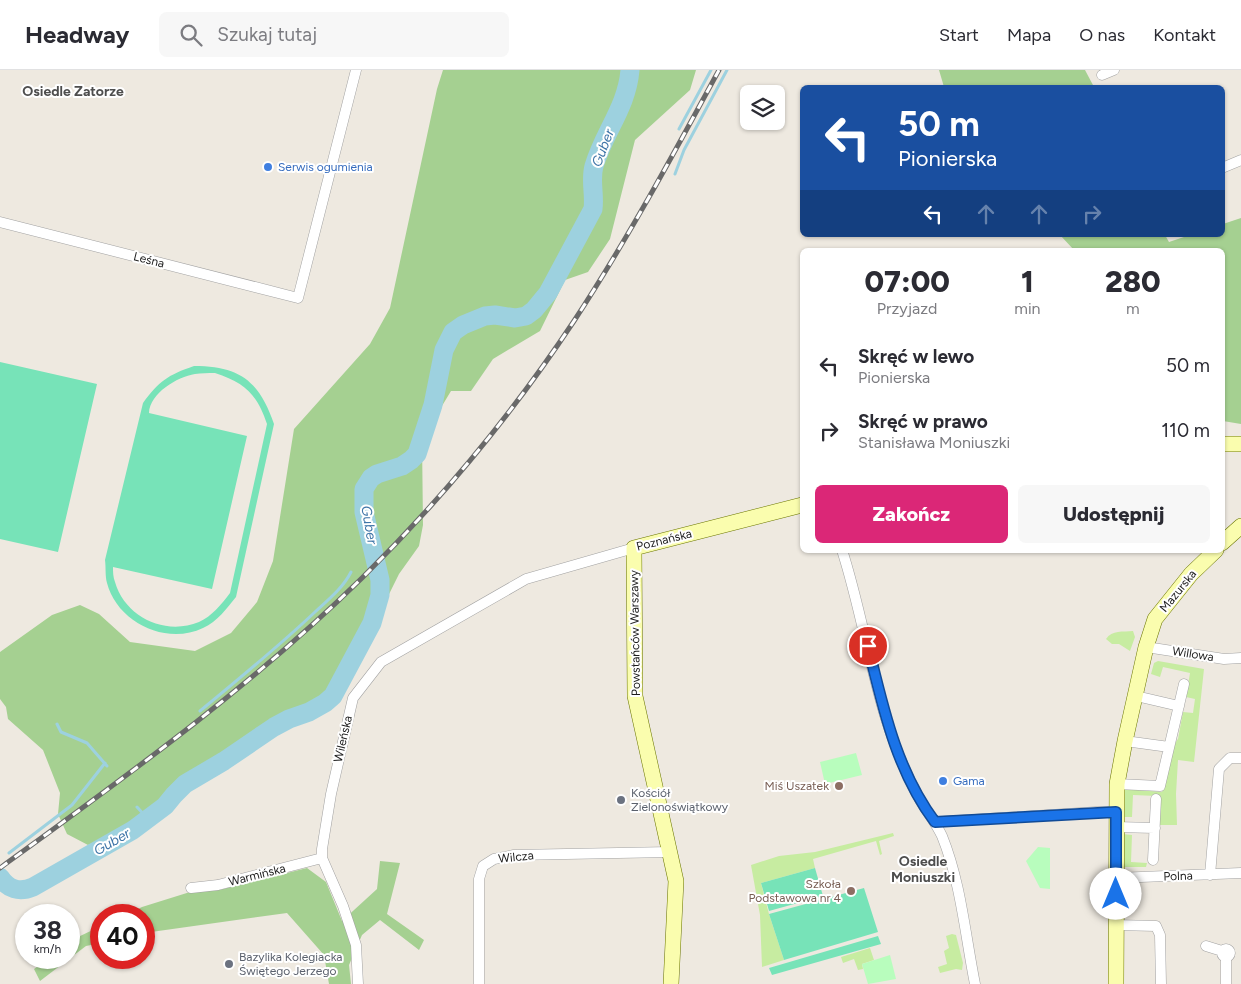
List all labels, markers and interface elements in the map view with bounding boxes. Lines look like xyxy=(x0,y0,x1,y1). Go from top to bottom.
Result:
search box xyxy=(159,12,509,57)
text: Headway xyxy=(25,20,129,49)
icon: search xyxy=(177,21,205,49)
text: Szukaj tutaj xyxy=(217,23,317,46)
text: Start xyxy=(939,24,979,46)
text: Mapa xyxy=(1007,24,1051,46)
text: O nas xyxy=(1079,24,1125,46)
text: Kontakt xyxy=(1153,24,1216,46)
district label: Osiedle Zatorze xyxy=(22,83,124,100)
map controls xyxy=(740,85,785,130)
button: layers xyxy=(740,85,785,130)
text: 50 m xyxy=(898,103,980,145)
icon: left xyxy=(815,105,880,170)
water label: Guber xyxy=(588,126,618,169)
text: Pionierska xyxy=(898,145,997,172)
place label: Serwis ogumienia xyxy=(278,160,373,174)
marker: Serwis ogumienia xyxy=(262,161,274,173)
icon: left xyxy=(919,200,947,228)
icon: ahead xyxy=(972,200,1000,228)
icon: ahead xyxy=(1025,200,1053,228)
icon: right xyxy=(1078,200,1106,228)
street label: Leśna xyxy=(132,249,166,271)
text: 07:00 xyxy=(864,263,950,300)
text: 1 xyxy=(1021,263,1034,300)
text: 280 xyxy=(1105,263,1161,300)
text: Przyjazd xyxy=(877,299,937,318)
text: min xyxy=(1014,299,1041,318)
text: m xyxy=(1126,299,1140,318)
text: Skręć w lewo xyxy=(858,345,974,368)
icon: left xyxy=(815,352,843,380)
text: 50 m xyxy=(1166,354,1210,377)
text: Pionierska xyxy=(858,368,930,387)
text: Skręć w prawo xyxy=(858,410,988,433)
icon: right xyxy=(815,417,843,445)
text: 110 m xyxy=(1161,419,1210,442)
text: Stanisława Moniuszki xyxy=(858,433,1010,452)
button: Zakończ xyxy=(815,485,1008,543)
button: Udostępnij xyxy=(1018,485,1210,543)
water label: Guber xyxy=(357,504,381,547)
street label: Poznańska xyxy=(635,526,693,554)
street label: Mazurska xyxy=(1157,567,1199,615)
street label: Powstańców Warszawy xyxy=(627,569,643,696)
pin xyxy=(847,625,889,667)
icon: arrive xyxy=(854,632,882,660)
street label: Willowa xyxy=(1171,644,1215,664)
street label: Wileńska xyxy=(331,714,355,764)
place label: Gama xyxy=(953,774,985,788)
marker: Gama xyxy=(937,775,949,787)
place label: Miś Uszatek xyxy=(764,779,829,793)
marker: Miś Uszatek xyxy=(833,780,845,792)
place label: Kościół Zielonoświątkowy xyxy=(631,786,729,814)
marker: Kościół Zielonoświątkowy xyxy=(615,794,627,806)
water label: Guber xyxy=(91,824,134,859)
street label: Wilcza xyxy=(498,848,534,866)
district label: Osiedle Moniuszki xyxy=(891,853,955,886)
street label: Warmińska xyxy=(227,861,287,889)
position arrow xyxy=(1089,867,1141,919)
street label: Polna xyxy=(1163,868,1193,884)
place label: Szkoła Podstawowa nr 4 xyxy=(748,877,842,905)
marker: Szkoła Podstawowa nr 4 xyxy=(845,885,857,897)
speed limit sign: 40 xyxy=(90,904,155,969)
text: 38 xyxy=(33,915,62,945)
text: km/h xyxy=(34,942,61,956)
place label: Bazylika Kolegiacka Świętego Jerzego xyxy=(239,950,342,978)
marker: Bazylika Kolegiacka Świętego Jerzego xyxy=(223,958,235,970)

